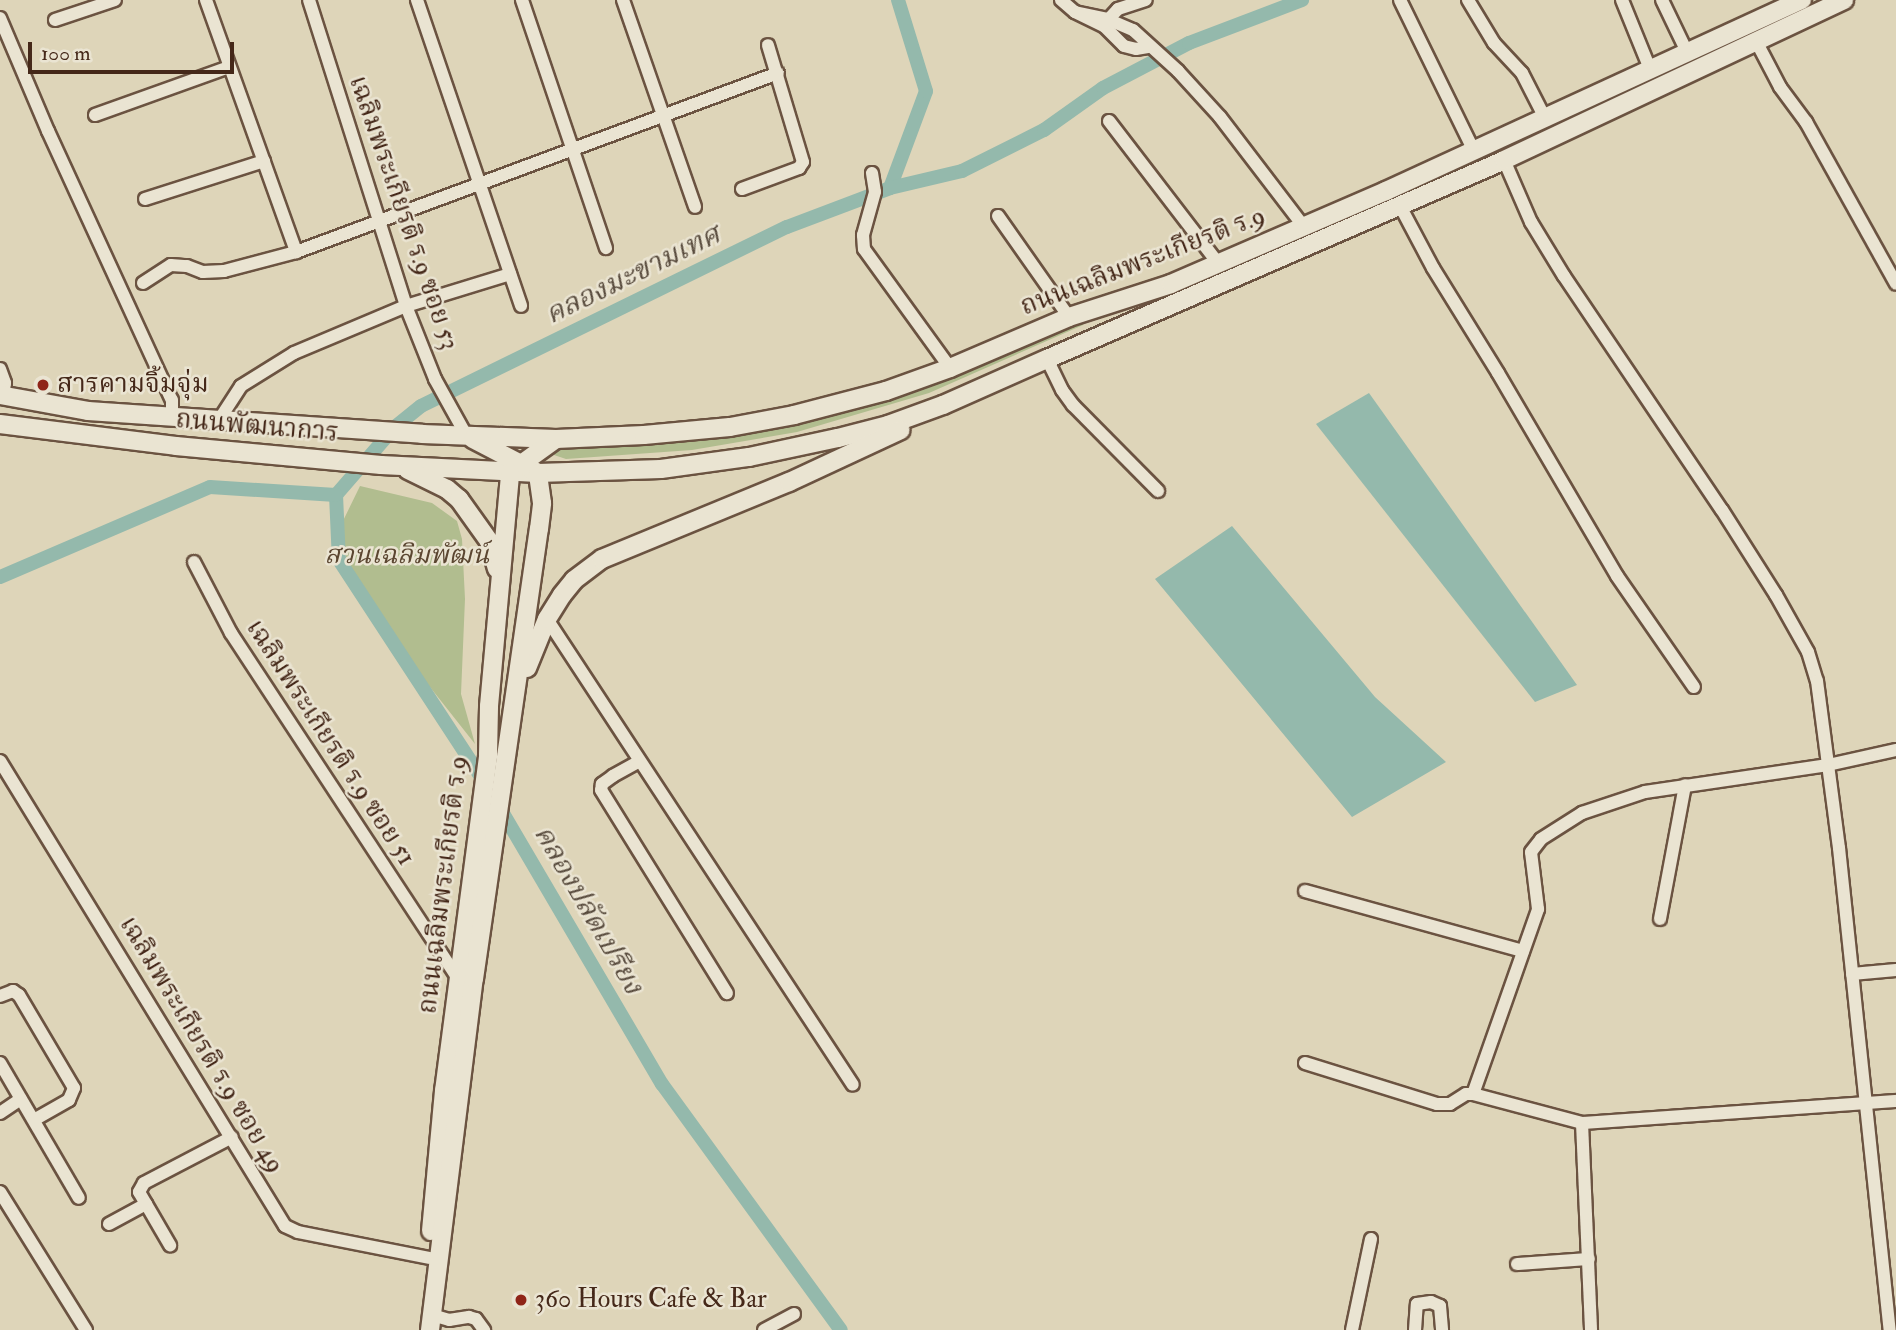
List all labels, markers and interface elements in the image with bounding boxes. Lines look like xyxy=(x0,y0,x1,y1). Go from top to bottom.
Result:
scale bar xyxy=(32,28,238,72)
text: 100 m xyxy=(41,40,91,67)
street label: เฉลิมพระเกียรติ ร.9 ซอย 53 xyxy=(341,72,465,354)
street label: ถนนเฉลิมพระเกียรติ ร.9 xyxy=(1016,201,1270,323)
water label: คลองมะขามเทศ xyxy=(540,218,726,332)
place label: สารคามจิ้มจุ่ม xyxy=(57,369,209,401)
marker: สารคามจิ้มจุ่ม xyxy=(35,377,51,393)
street label: ถนนพัฒนาการ xyxy=(174,404,340,450)
park label: สวนเฉลิมพัฒน์ xyxy=(325,540,489,572)
street label: เฉลิมพระเกียรติ ร.9 ซอย 51 xyxy=(239,614,421,872)
street label: ถนนเฉลิมพระเกียรติ ร.9 xyxy=(413,754,475,1016)
water label: คลองปลัดเปรียง xyxy=(526,820,650,1000)
street label: เฉลิมพระเกียรติ ร.9 ซอย 49 xyxy=(112,911,290,1179)
place label: 360 Hours Cafe & Bar xyxy=(535,1284,767,1316)
marker: 360 Hours Cafe & Bar xyxy=(513,1292,529,1308)

